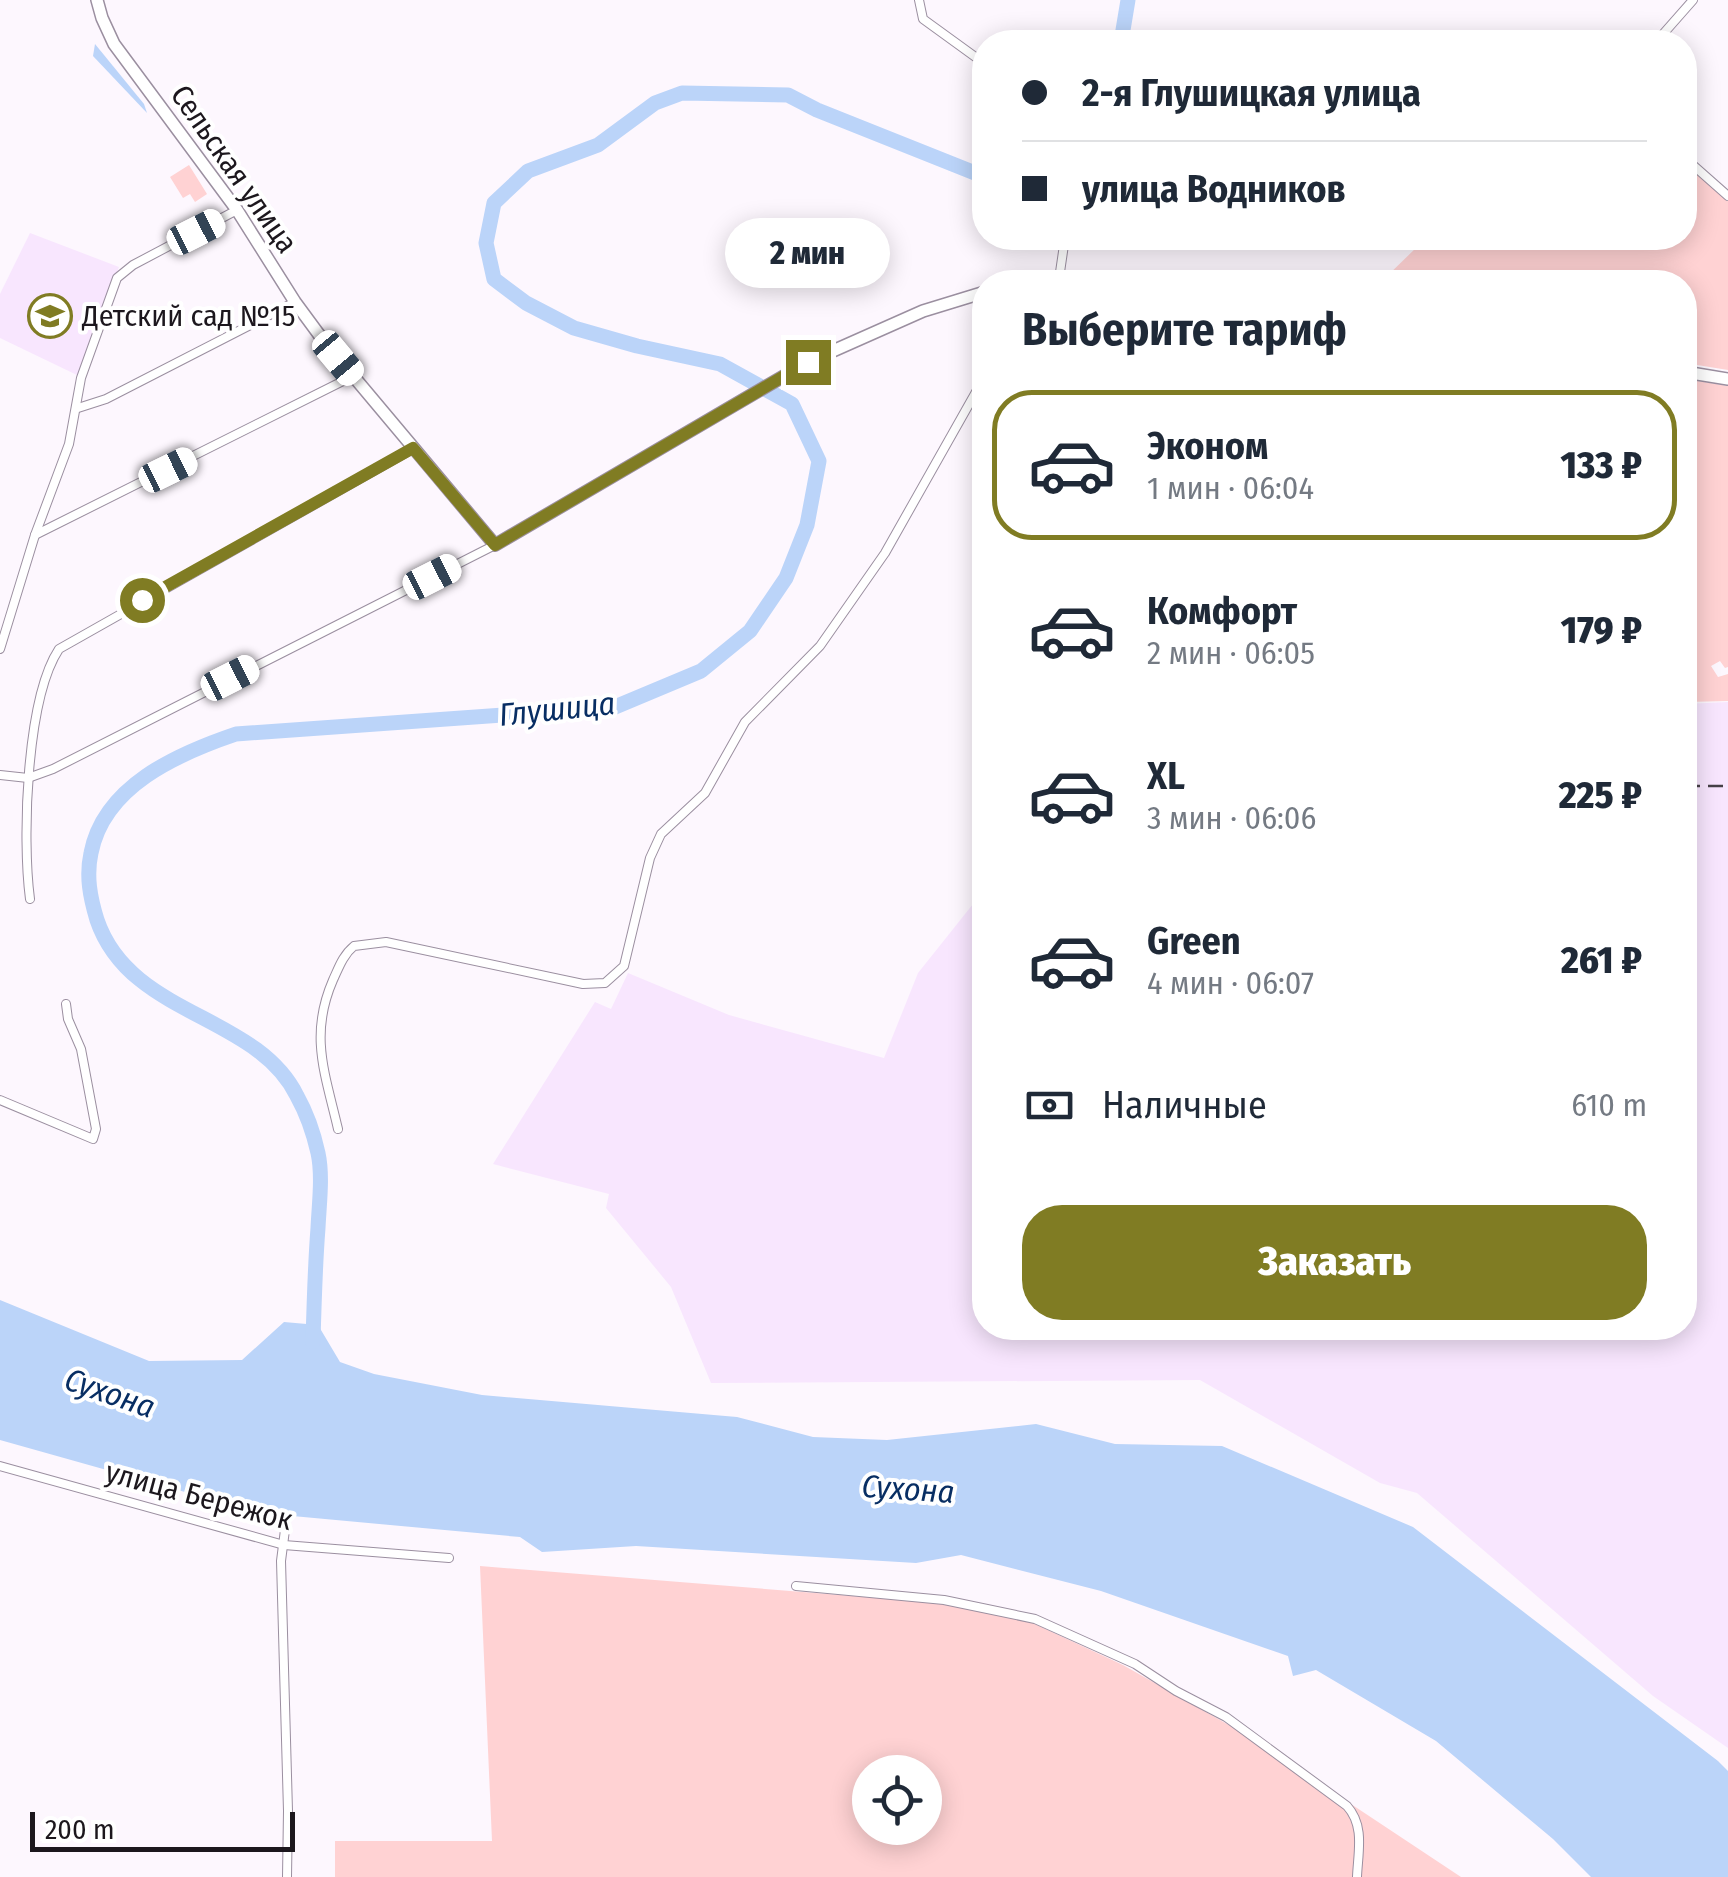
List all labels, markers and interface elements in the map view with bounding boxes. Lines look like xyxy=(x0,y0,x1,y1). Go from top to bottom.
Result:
text: 2-я Глушицкая улица xyxy=(1082,70,1421,116)
street label: Сельская улица xyxy=(163,78,305,260)
text: улица Водников xyxy=(1082,166,1346,212)
car xyxy=(162,205,230,259)
callout: 2 мин xyxy=(726,217,890,287)
text: 2 мин xyxy=(770,234,845,272)
school or university icon: Детский сад №15 xyxy=(27,293,73,339)
place label: Детский сад №15 xyxy=(81,298,295,334)
text: Выберите тариф xyxy=(1022,303,1347,357)
car xyxy=(307,325,369,391)
route end xyxy=(786,340,831,385)
icon: car xyxy=(1027,420,1117,510)
text: Эконом xyxy=(1147,423,1268,469)
text: 133 ₽ xyxy=(1561,442,1642,488)
car xyxy=(134,443,202,497)
text: 1 мин · 06:04 xyxy=(1147,469,1314,507)
car xyxy=(398,550,466,604)
route start xyxy=(120,578,165,623)
icon: car xyxy=(1027,585,1117,675)
text: Комфорт xyxy=(1147,588,1297,634)
text: 179 ₽ xyxy=(1561,607,1642,653)
text: 2 мин · 06:05 xyxy=(1147,634,1315,672)
car xyxy=(196,651,264,705)
water label: Глушица xyxy=(497,684,617,734)
icon: car xyxy=(1027,750,1117,840)
text: XL xyxy=(1147,753,1185,799)
text: 225 ₽ xyxy=(1559,772,1642,818)
text: 3 мин · 06:06 xyxy=(1147,799,1316,837)
icon: car xyxy=(1027,915,1117,1005)
text: Green xyxy=(1147,918,1241,964)
text: 261 ₽ xyxy=(1561,937,1642,983)
text: 4 мин · 06:07 xyxy=(1147,964,1314,1002)
icon: cash xyxy=(1022,1078,1077,1133)
text: Наличные xyxy=(1102,1082,1267,1128)
text: 610 m xyxy=(1571,1086,1647,1124)
button: Заказать xyxy=(1022,1205,1647,1320)
water label: Сухона xyxy=(60,1360,160,1426)
street label: улица Бережок xyxy=(102,1454,296,1538)
water label: Сухона xyxy=(860,1467,956,1511)
map controls xyxy=(852,1755,942,1845)
button: locate xyxy=(852,1755,942,1845)
scale bar xyxy=(30,1807,295,1852)
text: 200 m xyxy=(45,1813,115,1846)

